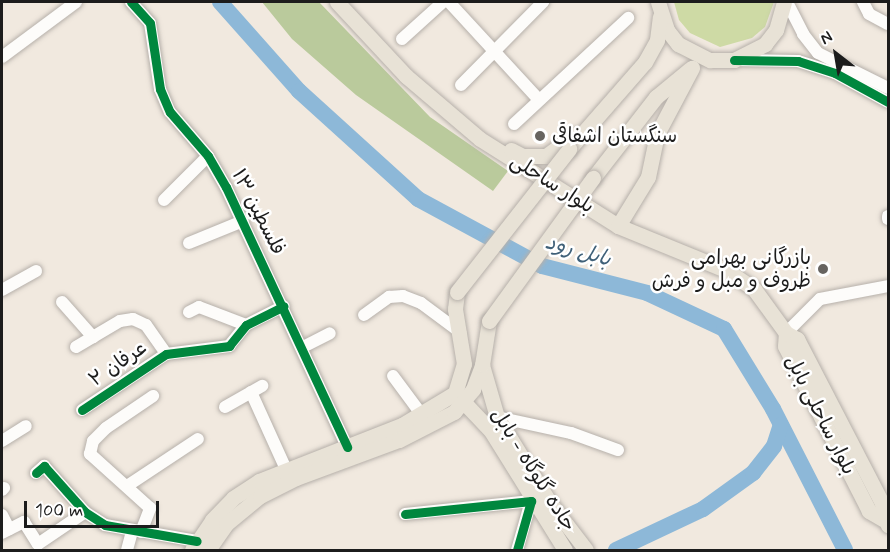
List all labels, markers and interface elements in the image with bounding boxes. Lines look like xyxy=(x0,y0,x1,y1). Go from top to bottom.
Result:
north arrow xyxy=(806,24,866,84)
text: N xyxy=(816,26,836,50)
place label: سنگستان اشفاقی xyxy=(552,124,677,148)
marker: سنگستان اشفاقی xyxy=(533,129,547,143)
street label: بلوار ساحلی xyxy=(506,149,598,219)
street label: فلسطین ۱۳ xyxy=(226,165,290,259)
water label: بابل رود xyxy=(543,230,613,272)
place label: بازرگانی بهرامی ظروف و مبل و فرش xyxy=(652,246,811,293)
marker: بازرگانی بهرامی ظروف و مبل و فرش xyxy=(816,262,830,276)
street label: عرفان ۲ xyxy=(84,336,152,392)
street label: بلوار ساحلی بابل xyxy=(780,351,860,479)
street label: جاده گلوگاه - بابل xyxy=(486,404,580,536)
scale bar xyxy=(27,489,162,527)
text: 100 m xyxy=(35,499,83,523)

